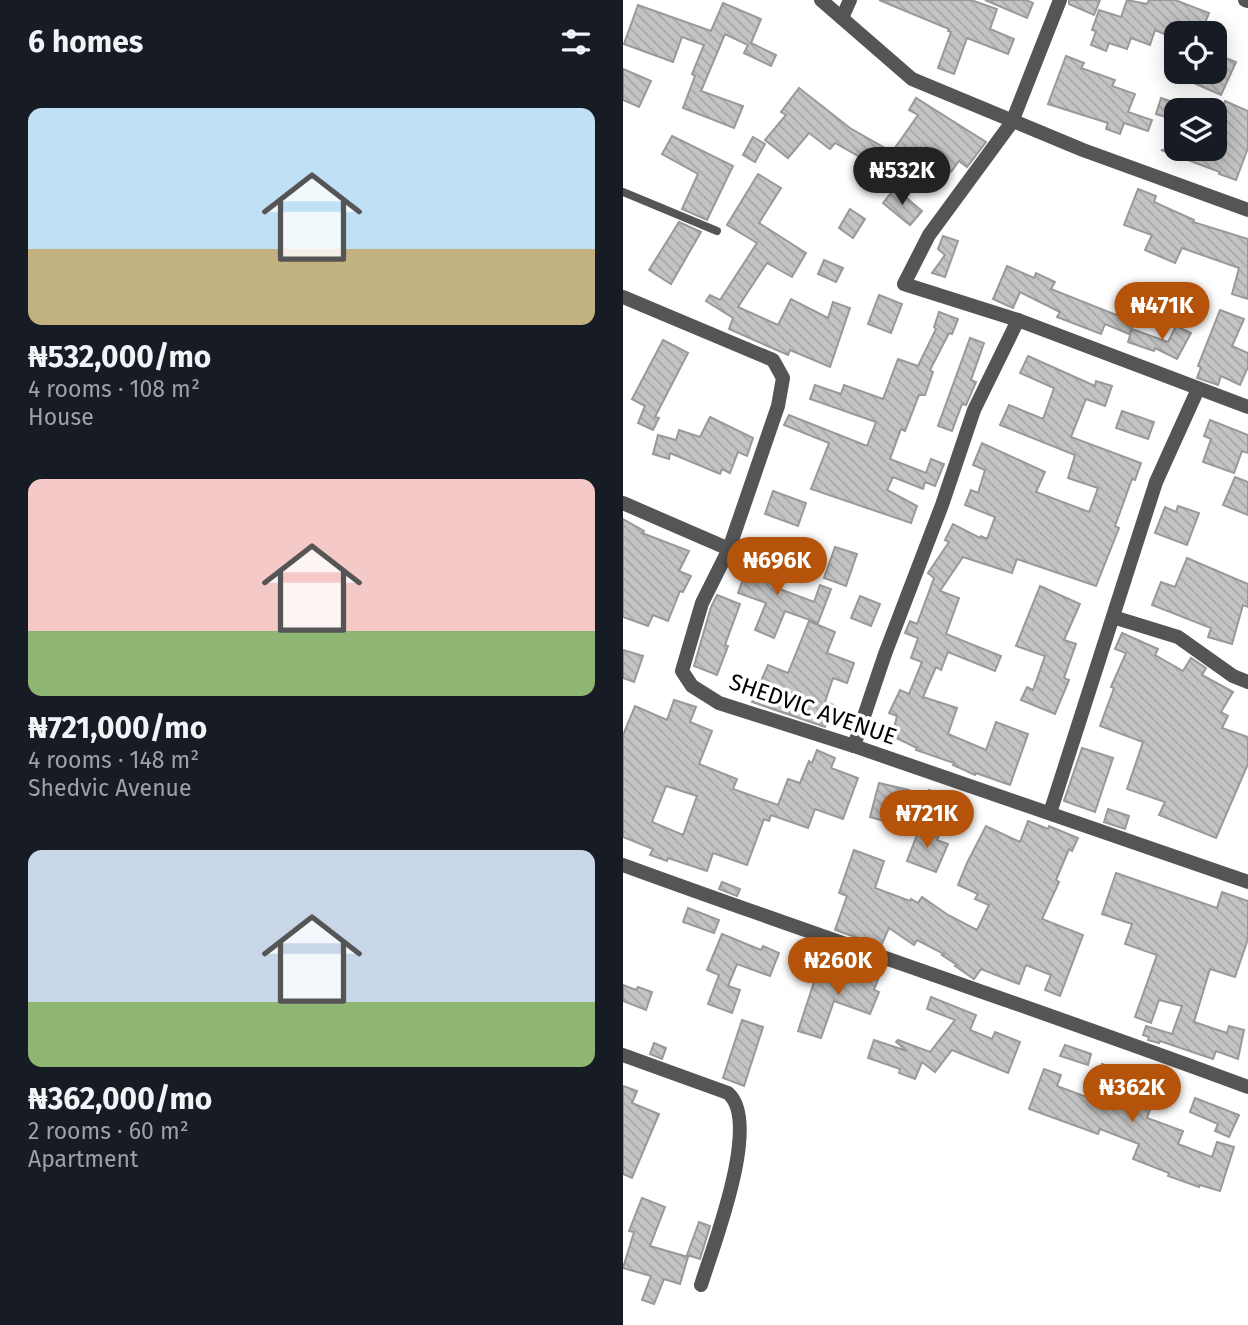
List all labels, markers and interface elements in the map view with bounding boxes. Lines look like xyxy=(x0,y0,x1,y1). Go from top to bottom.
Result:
map controls xyxy=(1164,21,1227,161)
button: locate xyxy=(1164,21,1227,84)
icon: filters xyxy=(557,23,595,61)
text: 6 homes xyxy=(28,24,143,60)
button: layers xyxy=(1164,98,1227,161)
pin: ₦532K xyxy=(853,148,951,207)
icon: home xyxy=(249,154,375,280)
text: ₦532K xyxy=(869,156,935,184)
pin: ₦471K xyxy=(1113,282,1211,342)
text: ₦471K xyxy=(1130,291,1194,319)
text: ₦532,000/mo xyxy=(28,339,211,375)
text: 4 rooms · 108 m² xyxy=(28,375,200,403)
text: House xyxy=(28,403,94,431)
icon: home xyxy=(249,525,375,651)
pin: ₦696K xyxy=(728,538,826,597)
text: ₦696K xyxy=(743,546,811,574)
street label: SHEDVIC AVENUE xyxy=(726,667,900,751)
text: ₦721,000/mo xyxy=(28,710,207,746)
text: 4 rooms · 148 m² xyxy=(28,746,199,774)
text: Shedvic Avenue xyxy=(28,774,192,802)
pin: ₦721K xyxy=(878,790,976,850)
text: ₦721K xyxy=(896,799,958,827)
icon: home xyxy=(249,896,375,1022)
pin: ₦260K xyxy=(789,937,887,997)
text: ₦260K xyxy=(804,946,872,974)
pin: ₦362K xyxy=(1083,1064,1181,1124)
text: ₦362K xyxy=(1099,1073,1165,1101)
text: ₦362,000/mo xyxy=(28,1081,212,1117)
text: 2 rooms · 60 m² xyxy=(28,1117,189,1145)
text: Apartment xyxy=(28,1145,138,1173)

